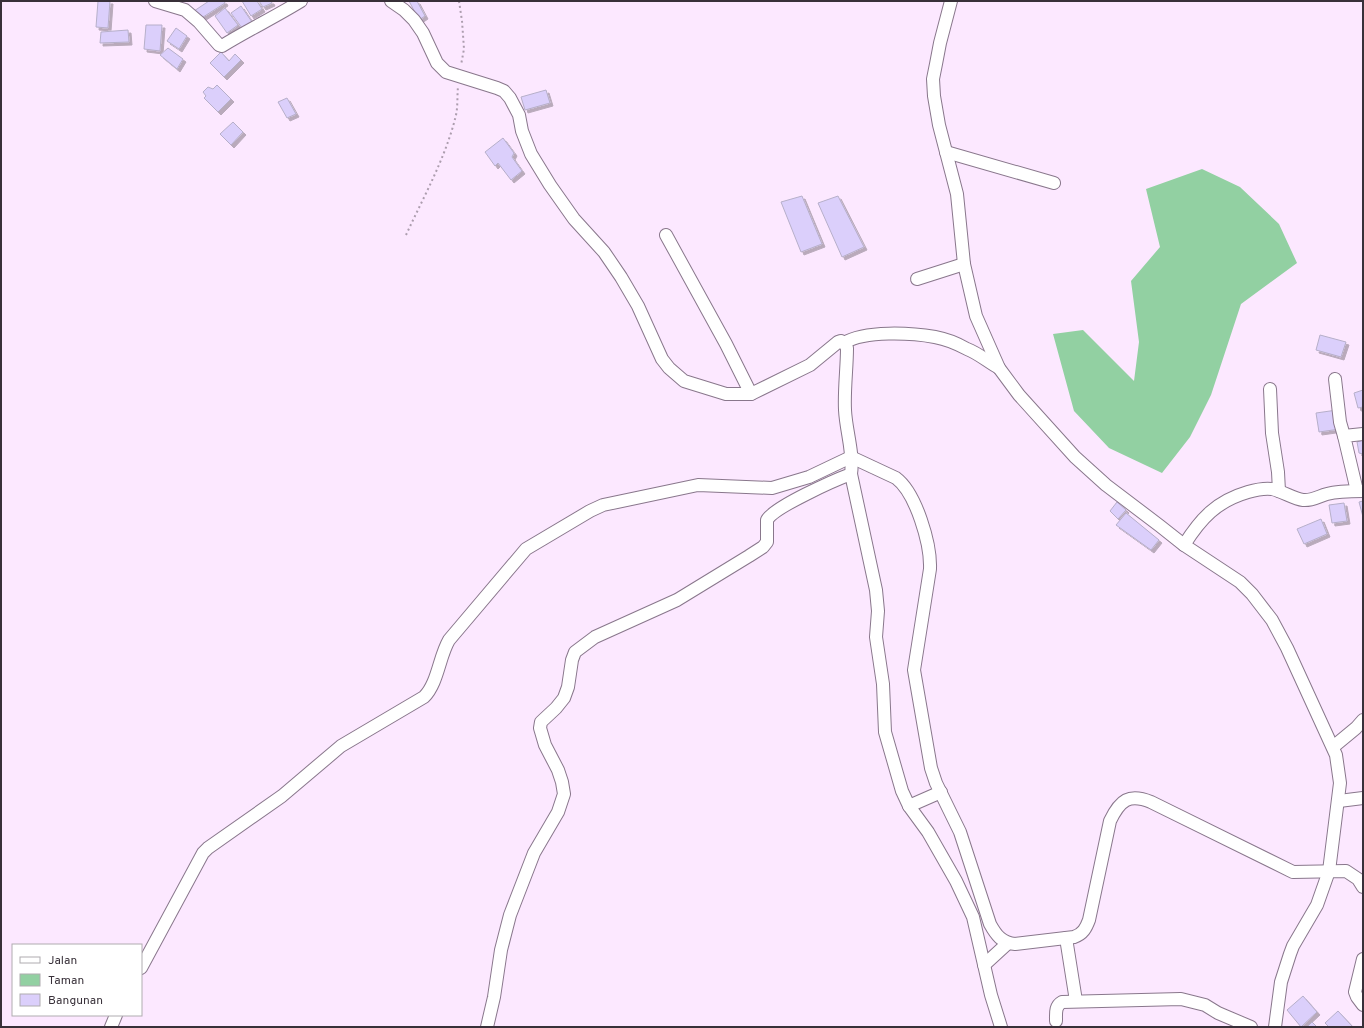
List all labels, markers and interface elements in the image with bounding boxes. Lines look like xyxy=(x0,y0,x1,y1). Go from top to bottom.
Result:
legend xyxy=(12,944,142,1016)
text: Jalan xyxy=(48,953,77,969)
text: Taman xyxy=(48,973,84,989)
text: Bangunan xyxy=(48,993,103,1009)

